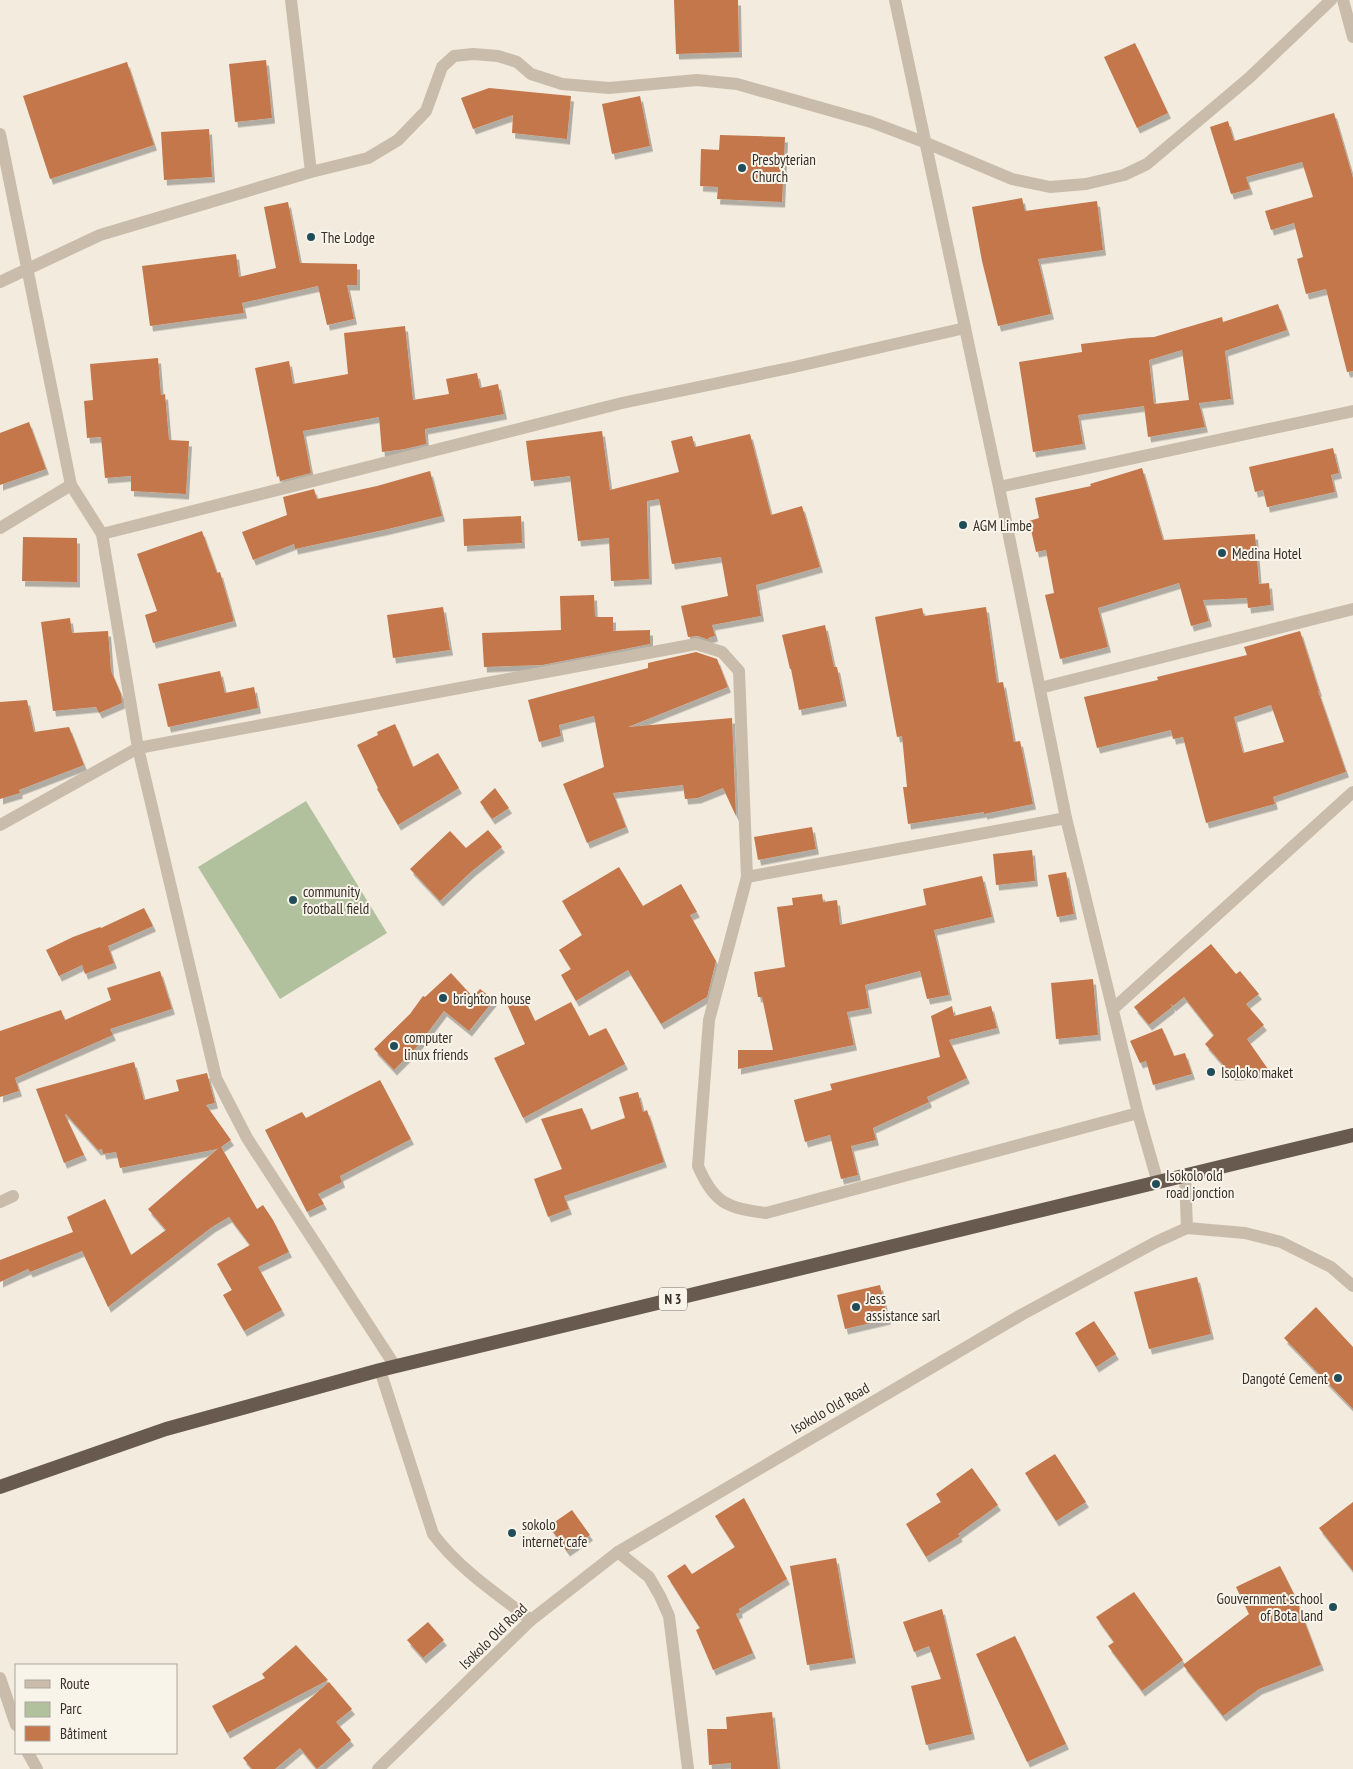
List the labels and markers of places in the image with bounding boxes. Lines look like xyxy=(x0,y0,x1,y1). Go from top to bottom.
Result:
place label: Presbyterian Church xyxy=(752,150,816,186)
marker: Presbyterian Church xyxy=(736,162,748,174)
place label: The Lodge xyxy=(321,228,375,247)
marker: The Lodge xyxy=(305,231,317,243)
place label: AGM Limbe xyxy=(973,516,1032,535)
marker: AGM Limbe xyxy=(957,519,969,531)
place label: Medina Hotel xyxy=(1232,544,1302,563)
marker: Medina Hotel xyxy=(1216,547,1228,559)
place label: community football field xyxy=(303,882,369,918)
marker: community football field xyxy=(287,894,299,906)
place label: brighton house xyxy=(453,989,531,1008)
marker: brighton house xyxy=(437,992,449,1004)
place label: computer linux friends xyxy=(404,1028,468,1064)
marker: computer linux friends xyxy=(388,1040,400,1052)
place label: Isoloko maket xyxy=(1221,1063,1293,1082)
marker: Isoloko maket xyxy=(1205,1066,1217,1078)
place label: Isokolo old road jonction xyxy=(1166,1166,1234,1202)
marker: Isokolo old road jonction xyxy=(1150,1178,1162,1190)
place label: Jess assistance sarl xyxy=(865,1289,941,1325)
marker: Jess assistance sarl xyxy=(850,1301,862,1313)
place label: Dangoté Cement xyxy=(1242,1369,1328,1388)
marker: Dangoté Cement xyxy=(1332,1372,1344,1384)
place label: sokolo internet cafe xyxy=(522,1515,588,1551)
marker: sokolo internet cafe xyxy=(506,1527,518,1539)
place label: Gouvernment school of Bota land xyxy=(1217,1589,1323,1625)
marker: Gouvernment school of Bota land xyxy=(1327,1601,1339,1613)

